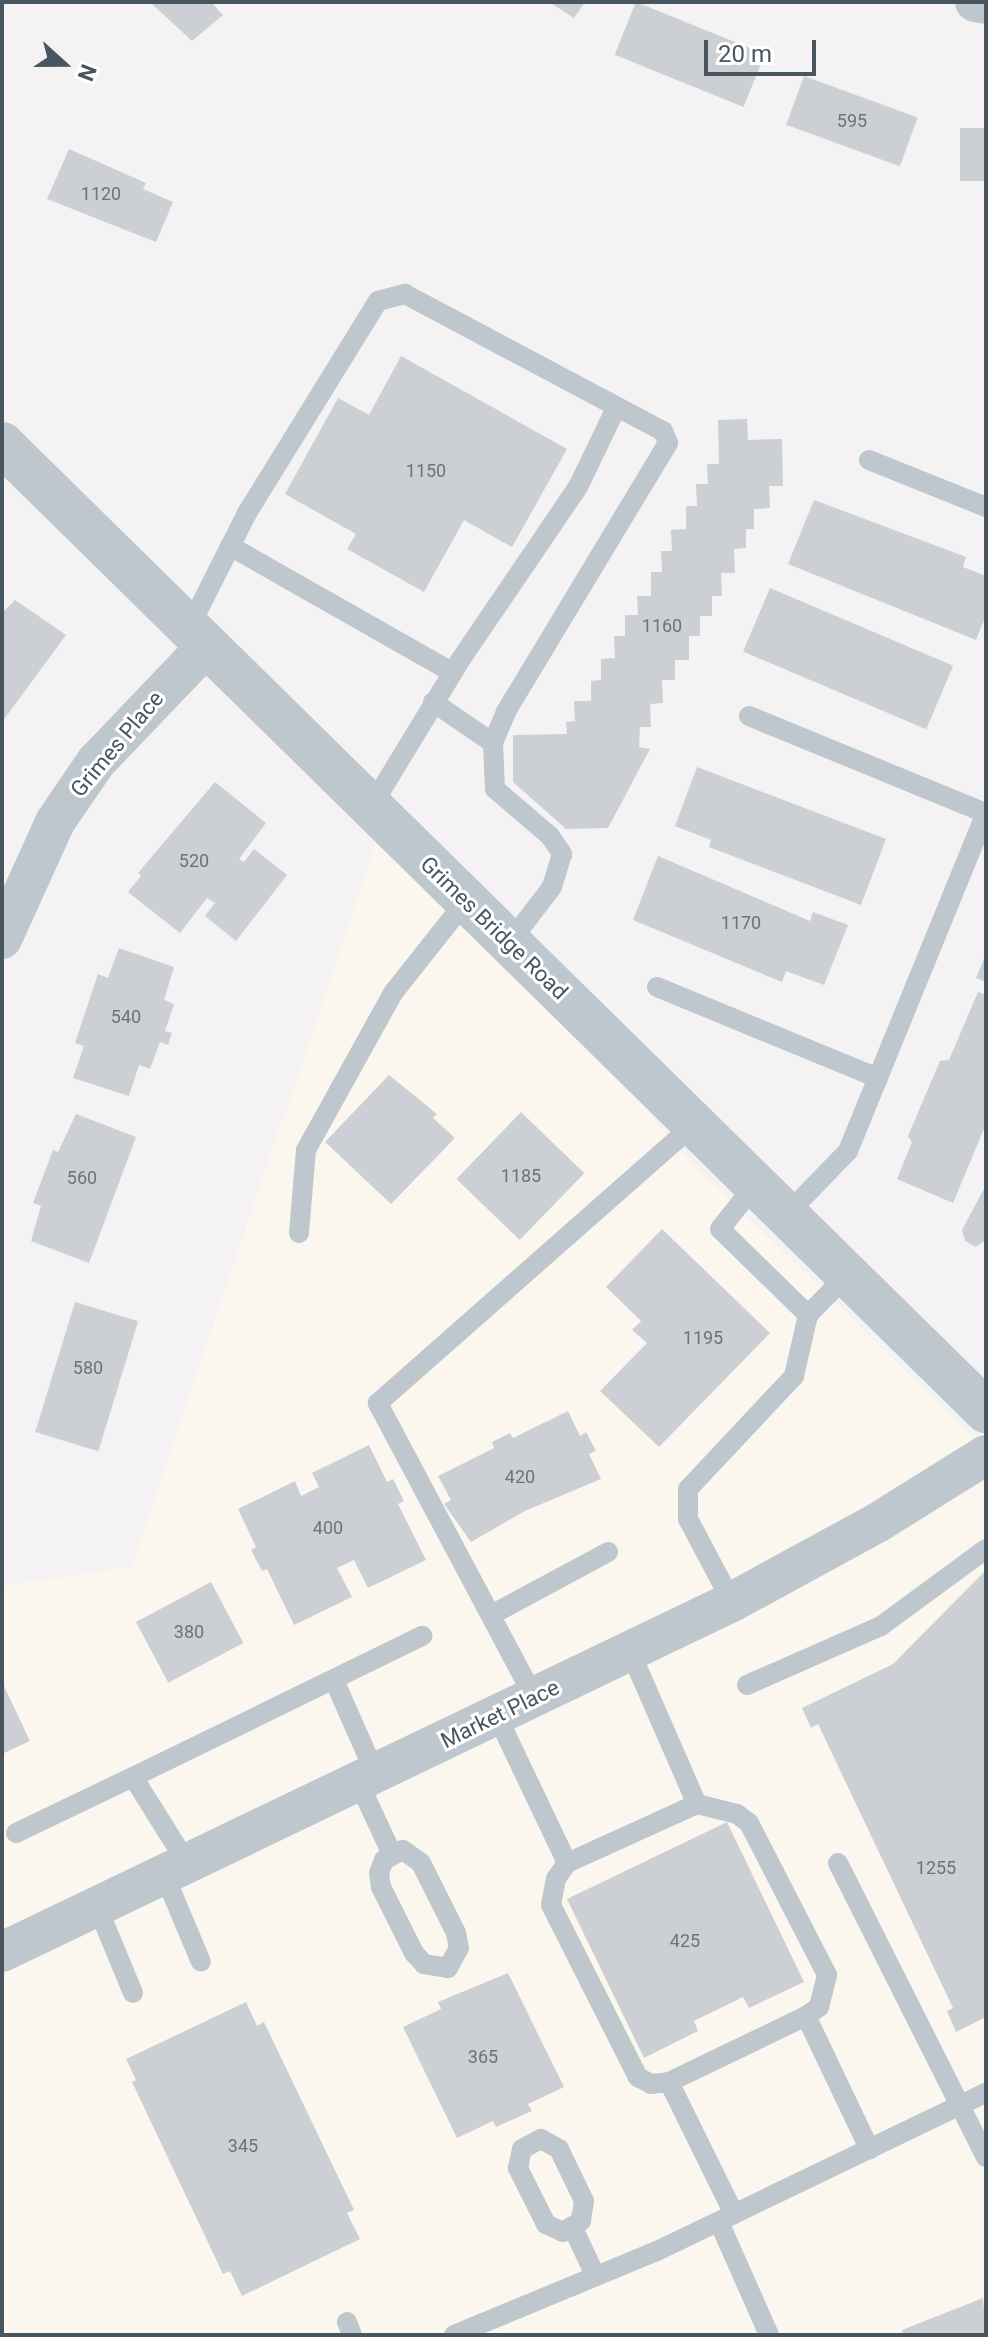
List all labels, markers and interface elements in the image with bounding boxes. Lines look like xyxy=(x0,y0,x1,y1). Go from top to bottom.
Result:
north arrow xyxy=(24,24,104,104)
scale bar xyxy=(708,24,820,74)
text: 20 m xyxy=(718,40,772,68)
text: N xyxy=(72,61,101,85)
house number: 595 xyxy=(837,110,867,132)
house number: 1120 xyxy=(81,183,121,205)
house number: 1150 xyxy=(406,460,446,482)
house number: 1160 xyxy=(642,615,682,637)
street label: Grimes Place xyxy=(65,686,169,802)
house number: 520 xyxy=(179,850,209,872)
street label: Grimes Bridge Road xyxy=(415,851,573,1005)
house number: 1170 xyxy=(721,912,761,934)
house number: 540 xyxy=(111,1006,141,1028)
house number: 1185 xyxy=(501,1165,541,1187)
house number: 560 xyxy=(67,1167,97,1189)
house number: 1195 xyxy=(683,1327,723,1349)
house number: 580 xyxy=(73,1357,103,1379)
house number: 420 xyxy=(505,1466,535,1488)
house number: 400 xyxy=(313,1517,343,1539)
house number: 380 xyxy=(174,1621,204,1643)
street label: Market Place xyxy=(437,1674,563,1754)
house number: 1255 xyxy=(916,1857,956,1879)
house number: 425 xyxy=(670,1930,700,1952)
house number: 365 xyxy=(468,2046,498,2068)
house number: 345 xyxy=(228,2135,258,2157)

